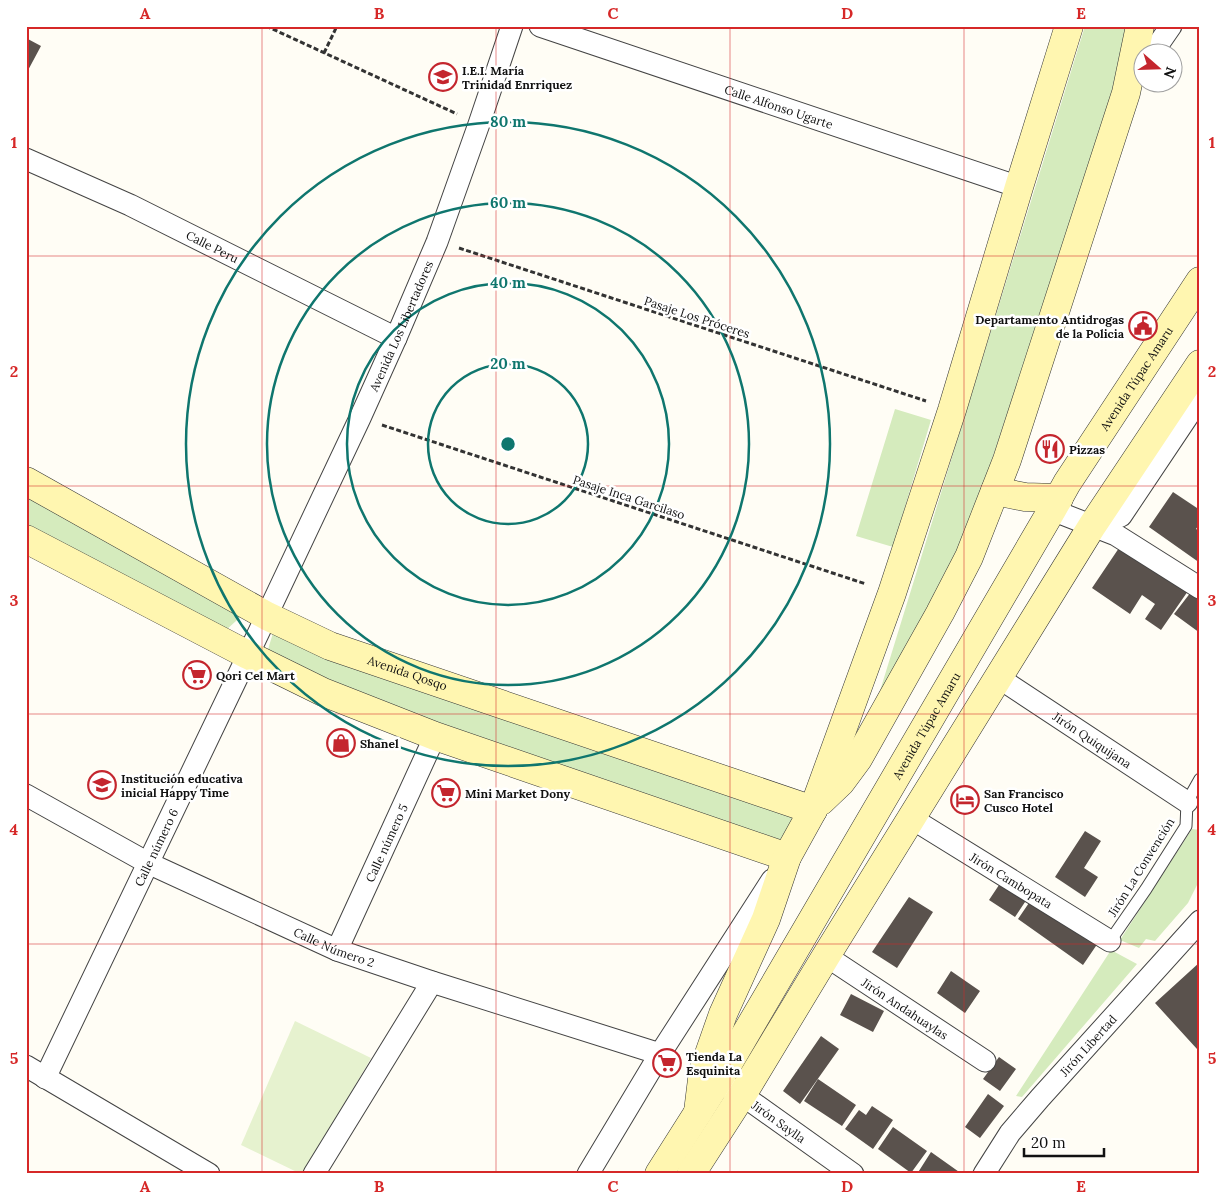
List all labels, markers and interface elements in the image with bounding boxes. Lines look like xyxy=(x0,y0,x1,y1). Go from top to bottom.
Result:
text: A xyxy=(140,3,151,23)
text: B xyxy=(374,3,385,23)
text: C xyxy=(607,3,619,23)
text: D xyxy=(841,3,853,23)
text: E xyxy=(1076,3,1086,23)
north arrow xyxy=(1134,42,1184,92)
school or university icon: I.E.I. María Trinidad Enrriquez xyxy=(428,62,458,92)
place label: I.E.I. María Trinidad Enrriquez xyxy=(462,63,572,92)
text: N xyxy=(1160,64,1181,81)
street label: Calle Alfonso Ugarte xyxy=(723,81,836,132)
text: 80 m xyxy=(490,112,526,131)
text: 1 xyxy=(11,132,17,152)
text: 1 xyxy=(1209,132,1215,152)
text: 60 m xyxy=(490,193,526,212)
street label: Calle Peru xyxy=(184,227,241,266)
street label: Avenida Los Libertadores xyxy=(365,258,436,395)
text: 40 m xyxy=(490,273,526,292)
street label: Pasaje Los Próceres xyxy=(642,293,752,341)
public building icon: Departamento Antidrogas de la Policia xyxy=(1128,311,1158,341)
place label: Departamento Antidrogas de la Policia xyxy=(975,312,1125,341)
street label: Avenida Túpac Amaru xyxy=(1096,323,1176,434)
text: 20 m xyxy=(490,354,526,373)
text: 2 xyxy=(10,361,18,381)
text: 2 xyxy=(1208,361,1216,381)
restaurant icon: Pizzas xyxy=(1035,434,1065,464)
centre of rings xyxy=(499,435,517,453)
place label: Pizzas xyxy=(1069,442,1105,457)
street label: Pasaje Inca Garcilaso xyxy=(571,472,687,522)
text: 3 xyxy=(10,590,19,610)
text: 3 xyxy=(1208,590,1217,610)
street label: Avenida Qosqo xyxy=(365,652,449,693)
supermarket icon: Qori Cel Mart xyxy=(182,660,212,690)
place label: Qori Cel Mart xyxy=(216,668,296,683)
street label: Avenida Túpac Amaru xyxy=(888,669,963,783)
street label: Jirón Quiquijana xyxy=(1050,708,1135,771)
shop icon: Shanel xyxy=(326,728,356,758)
place label: Shanel xyxy=(360,736,399,751)
school or university icon: Institución educativa inicial Happy Time xyxy=(87,770,117,800)
place label: Institución educativa inicial Happy Time xyxy=(121,771,244,800)
supermarket icon: Mini Market Dony xyxy=(431,778,461,808)
hotel icon: San Francisco Cusco Hotel xyxy=(950,785,980,815)
place label: Mini Market Dony xyxy=(465,786,570,801)
place label: San Francisco Cusco Hotel xyxy=(984,786,1064,815)
street label: Calle número 5 xyxy=(362,801,411,884)
street label: Calle número 6 xyxy=(131,806,181,889)
street label: Jirón La Convención xyxy=(1104,815,1177,920)
text: 4 xyxy=(10,819,19,839)
text: 4 xyxy=(1208,819,1217,839)
street label: Jirón Cambopata xyxy=(967,848,1055,911)
street label: Calle Número 2 xyxy=(291,924,377,970)
street label: Jirón Andahuaylas xyxy=(858,974,952,1043)
street label: Jirón Libertad xyxy=(1056,1011,1119,1080)
text: 5 xyxy=(10,1048,19,1068)
supermarket icon: Tienda La Esquinita xyxy=(652,1048,682,1078)
text: 5 xyxy=(1208,1048,1217,1068)
place label: Tienda La Esquinita xyxy=(686,1049,743,1078)
street label: Jirón Saylla xyxy=(748,1097,809,1146)
scale bar xyxy=(1024,1125,1104,1157)
text: 20 m xyxy=(1031,1133,1066,1152)
text: A xyxy=(140,1176,151,1196)
text: B xyxy=(374,1176,385,1196)
text: C xyxy=(607,1176,619,1196)
text: D xyxy=(841,1176,853,1196)
text: E xyxy=(1076,1176,1086,1196)

